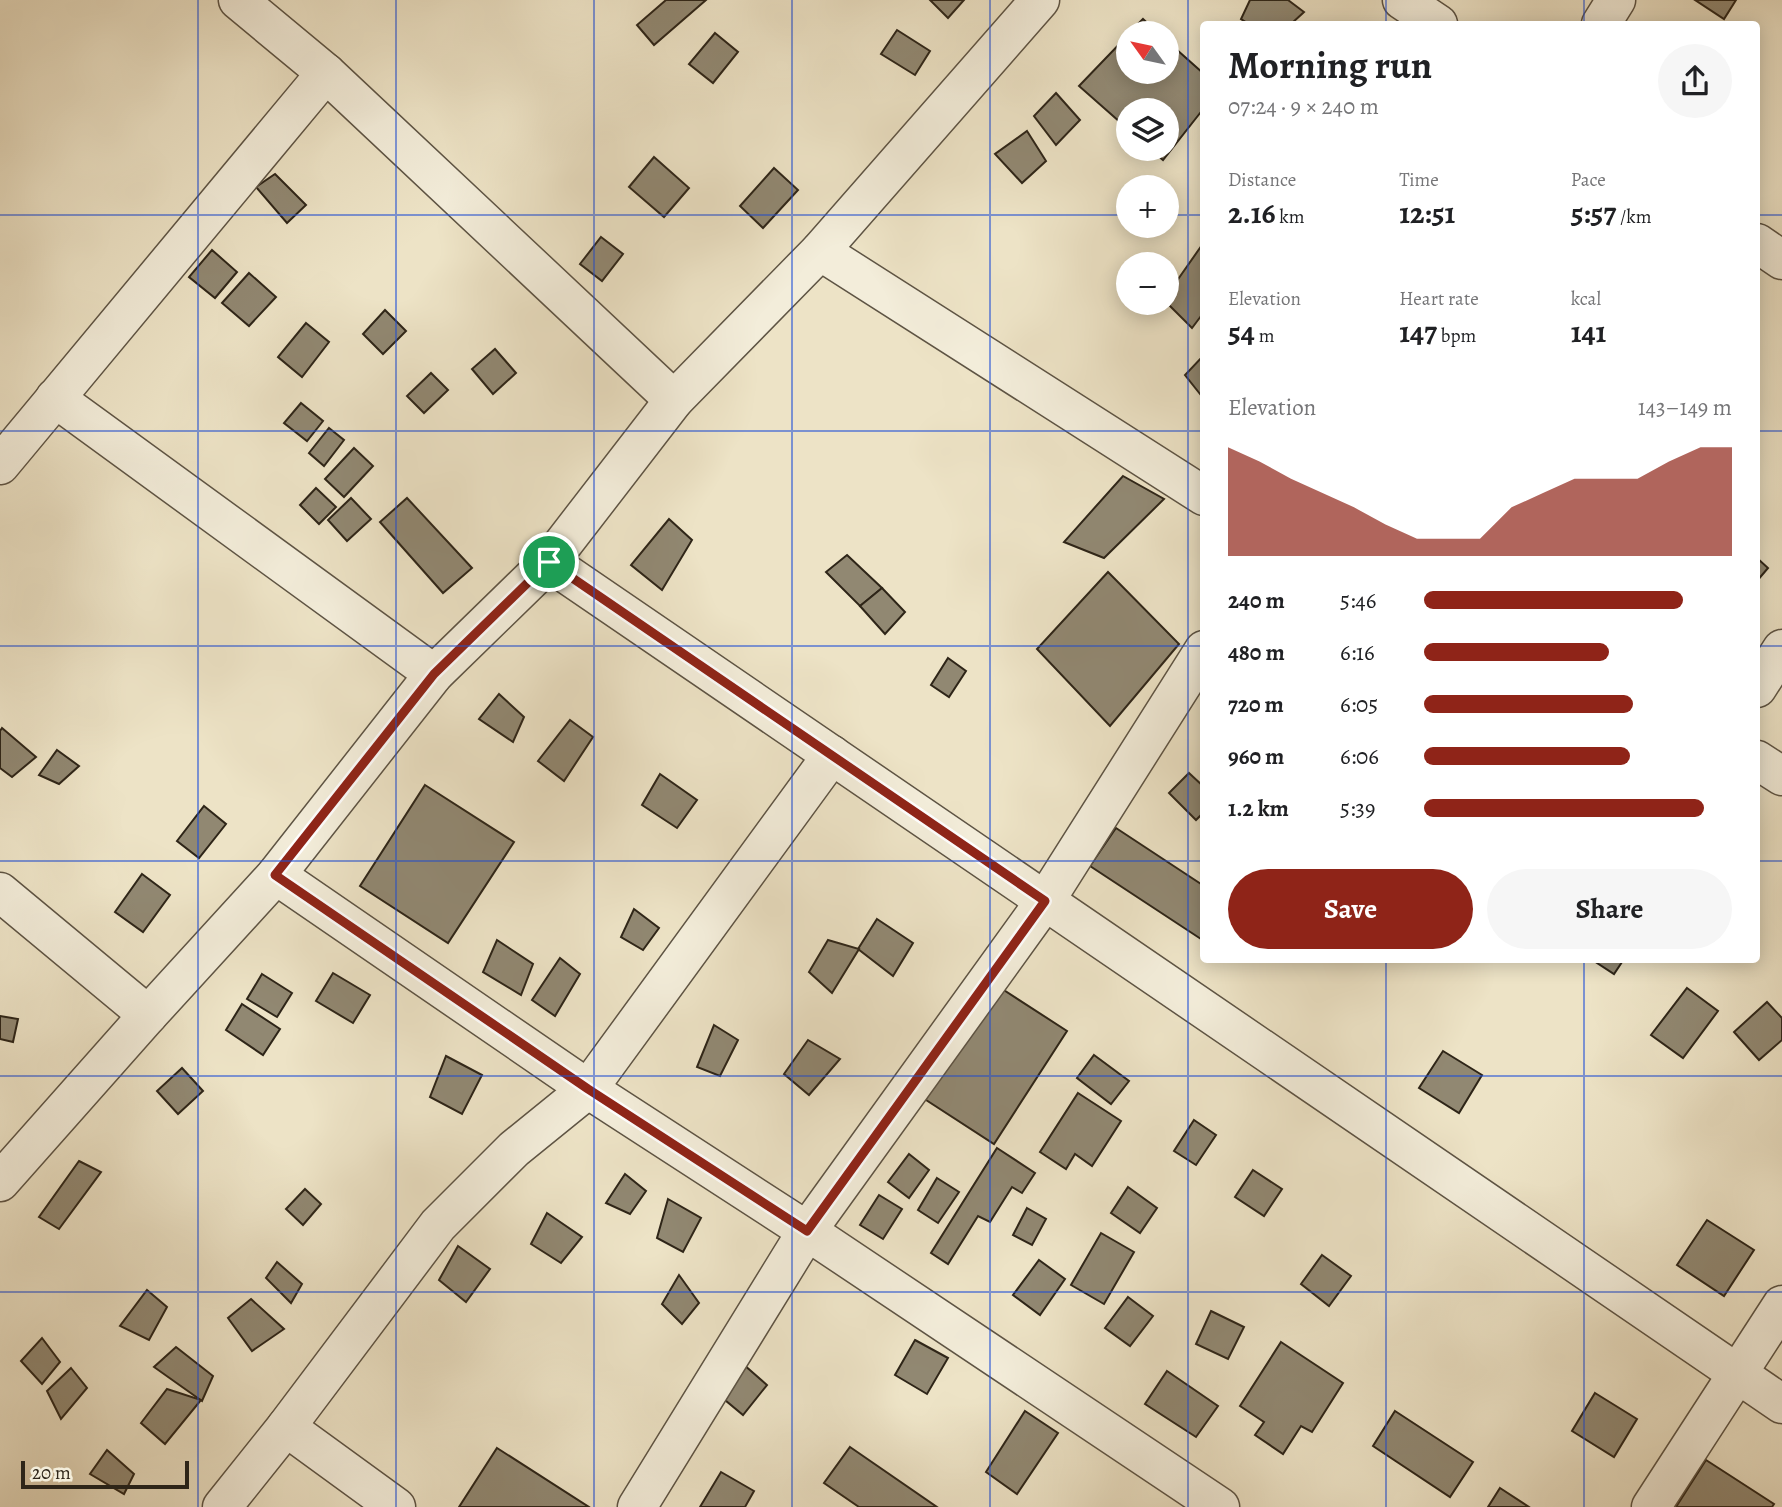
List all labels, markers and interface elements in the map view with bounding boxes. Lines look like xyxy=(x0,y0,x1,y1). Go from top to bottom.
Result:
north arrow xyxy=(1116,21,1180,84)
map controls xyxy=(1116,21,1179,315)
text: Morning run xyxy=(1228,39,1432,91)
button: share xyxy=(1658,44,1732,118)
text: 07:24 · 9 × 240 m xyxy=(1228,91,1379,122)
button: layers xyxy=(1116,98,1179,161)
text: Distance xyxy=(1228,167,1296,193)
text: Time xyxy=(1399,167,1439,193)
text: Pace xyxy=(1571,167,1606,193)
button: + xyxy=(1116,175,1179,238)
text: 2.16 xyxy=(1228,193,1276,233)
text: 12:51 xyxy=(1399,193,1455,233)
text: 5:57 xyxy=(1571,193,1616,233)
text: km xyxy=(1276,204,1305,230)
text: /km xyxy=(1616,204,1652,230)
button: − xyxy=(1116,252,1179,315)
text: Elevation xyxy=(1228,286,1301,312)
text: Heart rate xyxy=(1399,286,1479,312)
text: kcal xyxy=(1571,286,1601,312)
text: 54 xyxy=(1228,312,1255,352)
text: 147 xyxy=(1399,312,1437,352)
text: 141 xyxy=(1571,312,1606,352)
text: m xyxy=(1255,323,1275,349)
text: bpm xyxy=(1437,323,1476,349)
text: Elevation xyxy=(1228,392,1316,423)
text: 143–149 m xyxy=(1638,392,1732,423)
pin xyxy=(519,532,579,592)
icon: arrive xyxy=(530,543,568,581)
text: 240 m xyxy=(1228,585,1285,616)
text: 5:46 xyxy=(1340,585,1376,616)
text: 480 m xyxy=(1228,637,1285,668)
text: 6:16 xyxy=(1340,637,1375,668)
text: 720 m xyxy=(1228,689,1284,720)
text: 6:05 xyxy=(1340,689,1378,720)
text: 960 m xyxy=(1228,741,1284,772)
text: 6:06 xyxy=(1340,741,1379,772)
text: 1.2 km xyxy=(1228,793,1289,824)
text: 5:39 xyxy=(1340,793,1375,824)
button: Save xyxy=(1228,869,1473,949)
button: Share xyxy=(1487,869,1732,949)
scale bar xyxy=(21,1458,189,1490)
text: 20 m xyxy=(32,1460,71,1486)

